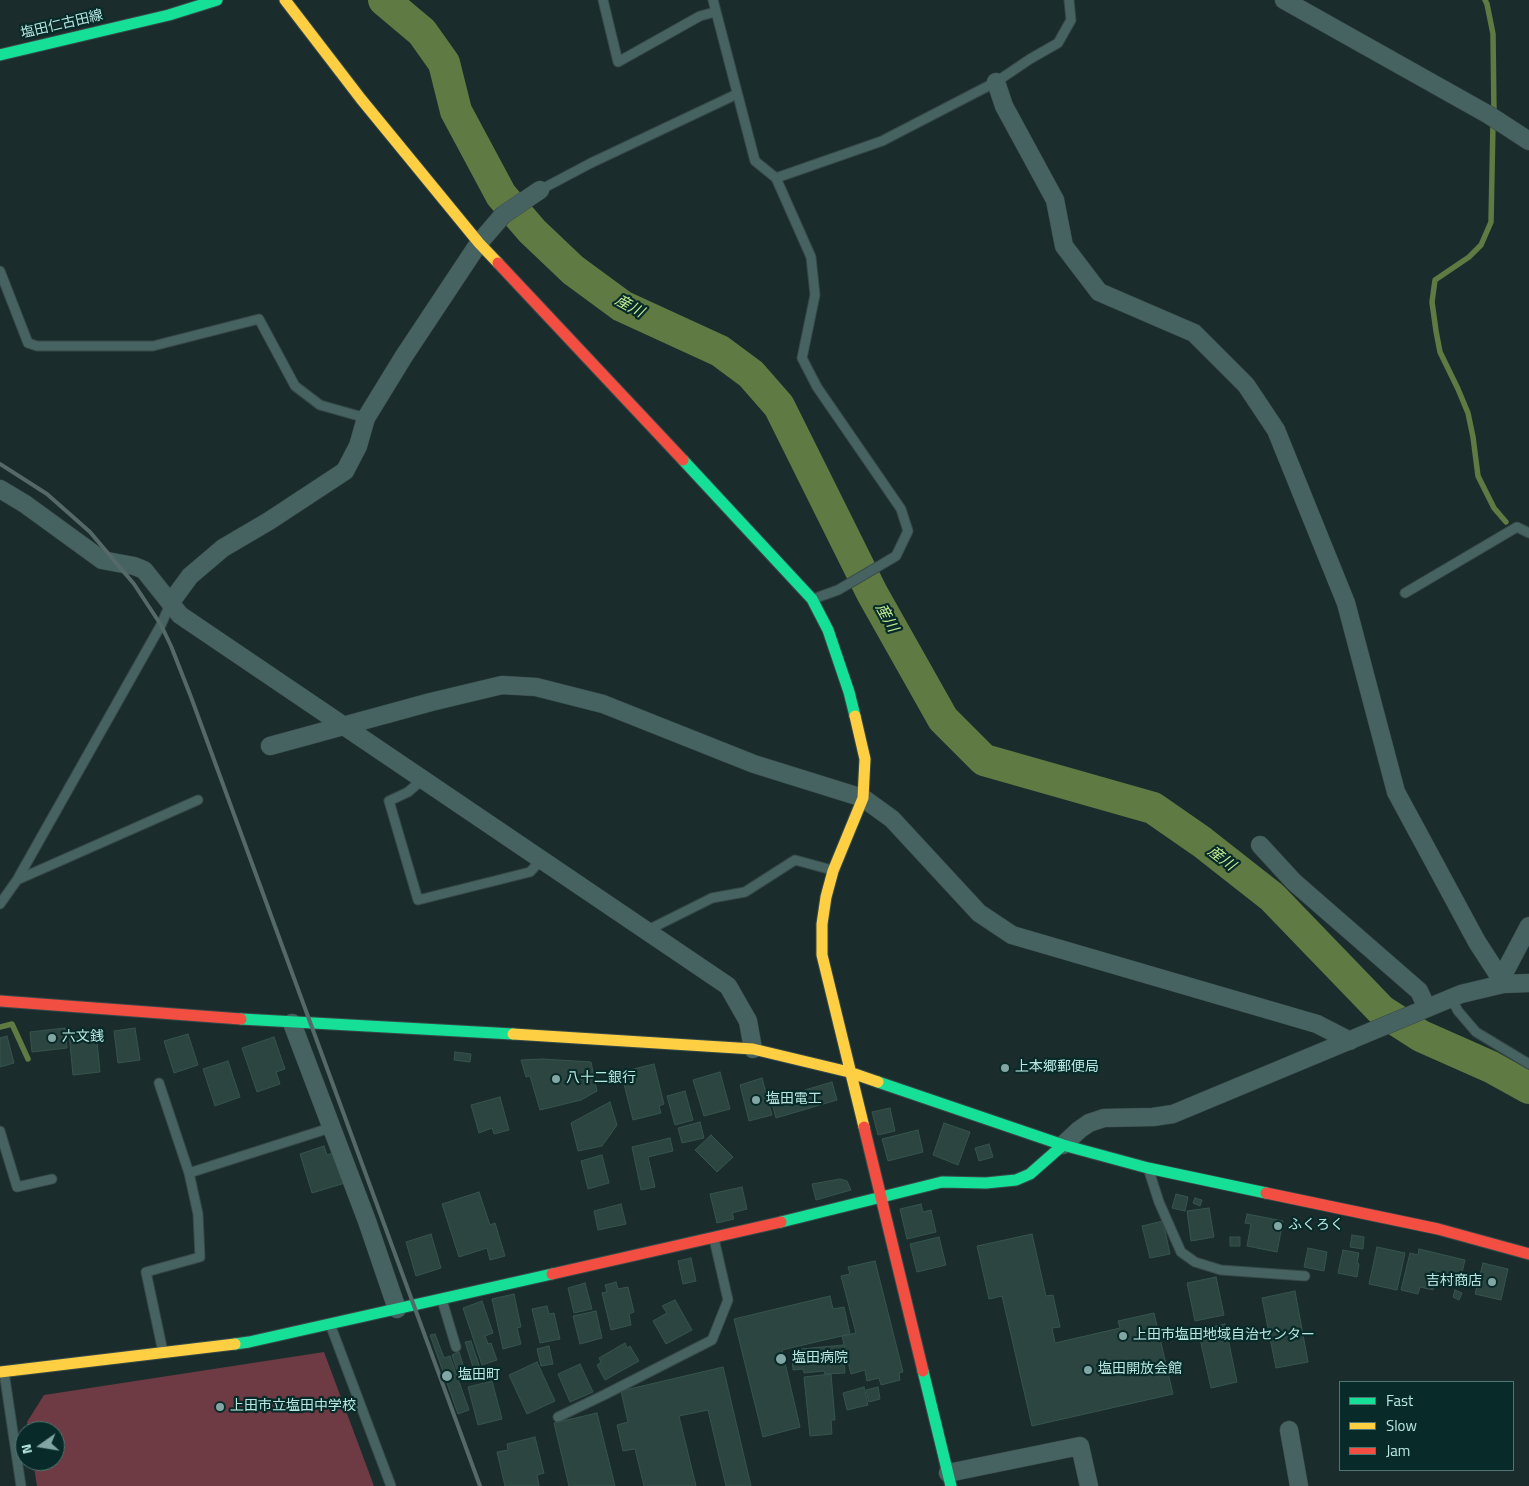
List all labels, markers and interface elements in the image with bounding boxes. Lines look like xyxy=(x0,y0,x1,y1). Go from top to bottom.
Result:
street label: 塩田仁古田線 xyxy=(19,7,105,43)
water label: 産川 xyxy=(612,292,646,322)
water label: 産川 xyxy=(871,601,901,635)
water label: 産川 xyxy=(1204,843,1238,875)
place label: 六文銭 xyxy=(62,1030,104,1046)
marker: 六文銭 xyxy=(46,1032,58,1044)
place label: 上本郷郵便局 xyxy=(1015,1060,1099,1076)
marker: 上本郷郵便局 xyxy=(999,1062,1011,1074)
place label: 八十二銀行 xyxy=(566,1071,636,1087)
marker: 八十二銀行 xyxy=(550,1073,562,1085)
place label: 塩田電工 xyxy=(766,1092,822,1108)
marker: 塩田電工 xyxy=(750,1094,762,1106)
place label: ふくろく xyxy=(1288,1218,1344,1234)
marker: ふくろく xyxy=(1272,1220,1284,1232)
place label: 吉村商店 xyxy=(1426,1274,1482,1290)
marker: 吉村商店 xyxy=(1486,1276,1498,1288)
place label: 上田市塩田地域自治センター xyxy=(1133,1328,1315,1344)
marker: 上田市塩田地域自治センター xyxy=(1117,1330,1129,1342)
place label: 塩田病院 xyxy=(792,1351,848,1367)
marker: 塩田病院 xyxy=(774,1352,788,1366)
place label: 塩田開放会館 xyxy=(1098,1362,1182,1378)
marker: 塩田開放会館 xyxy=(1082,1364,1094,1376)
place label: 塩田町 xyxy=(458,1368,500,1384)
marker: 塩田町 xyxy=(440,1369,454,1383)
legend xyxy=(1339,1381,1514,1471)
text: Fast xyxy=(1386,1389,1413,1412)
place label: 上田市立塩田中学校 xyxy=(230,1399,356,1415)
marker: 上田市立塩田中学校 xyxy=(214,1401,226,1413)
text: Slow xyxy=(1386,1414,1417,1437)
north arrow xyxy=(15,1421,65,1471)
text: Jam xyxy=(1386,1439,1410,1462)
text: N xyxy=(15,1442,37,1456)

